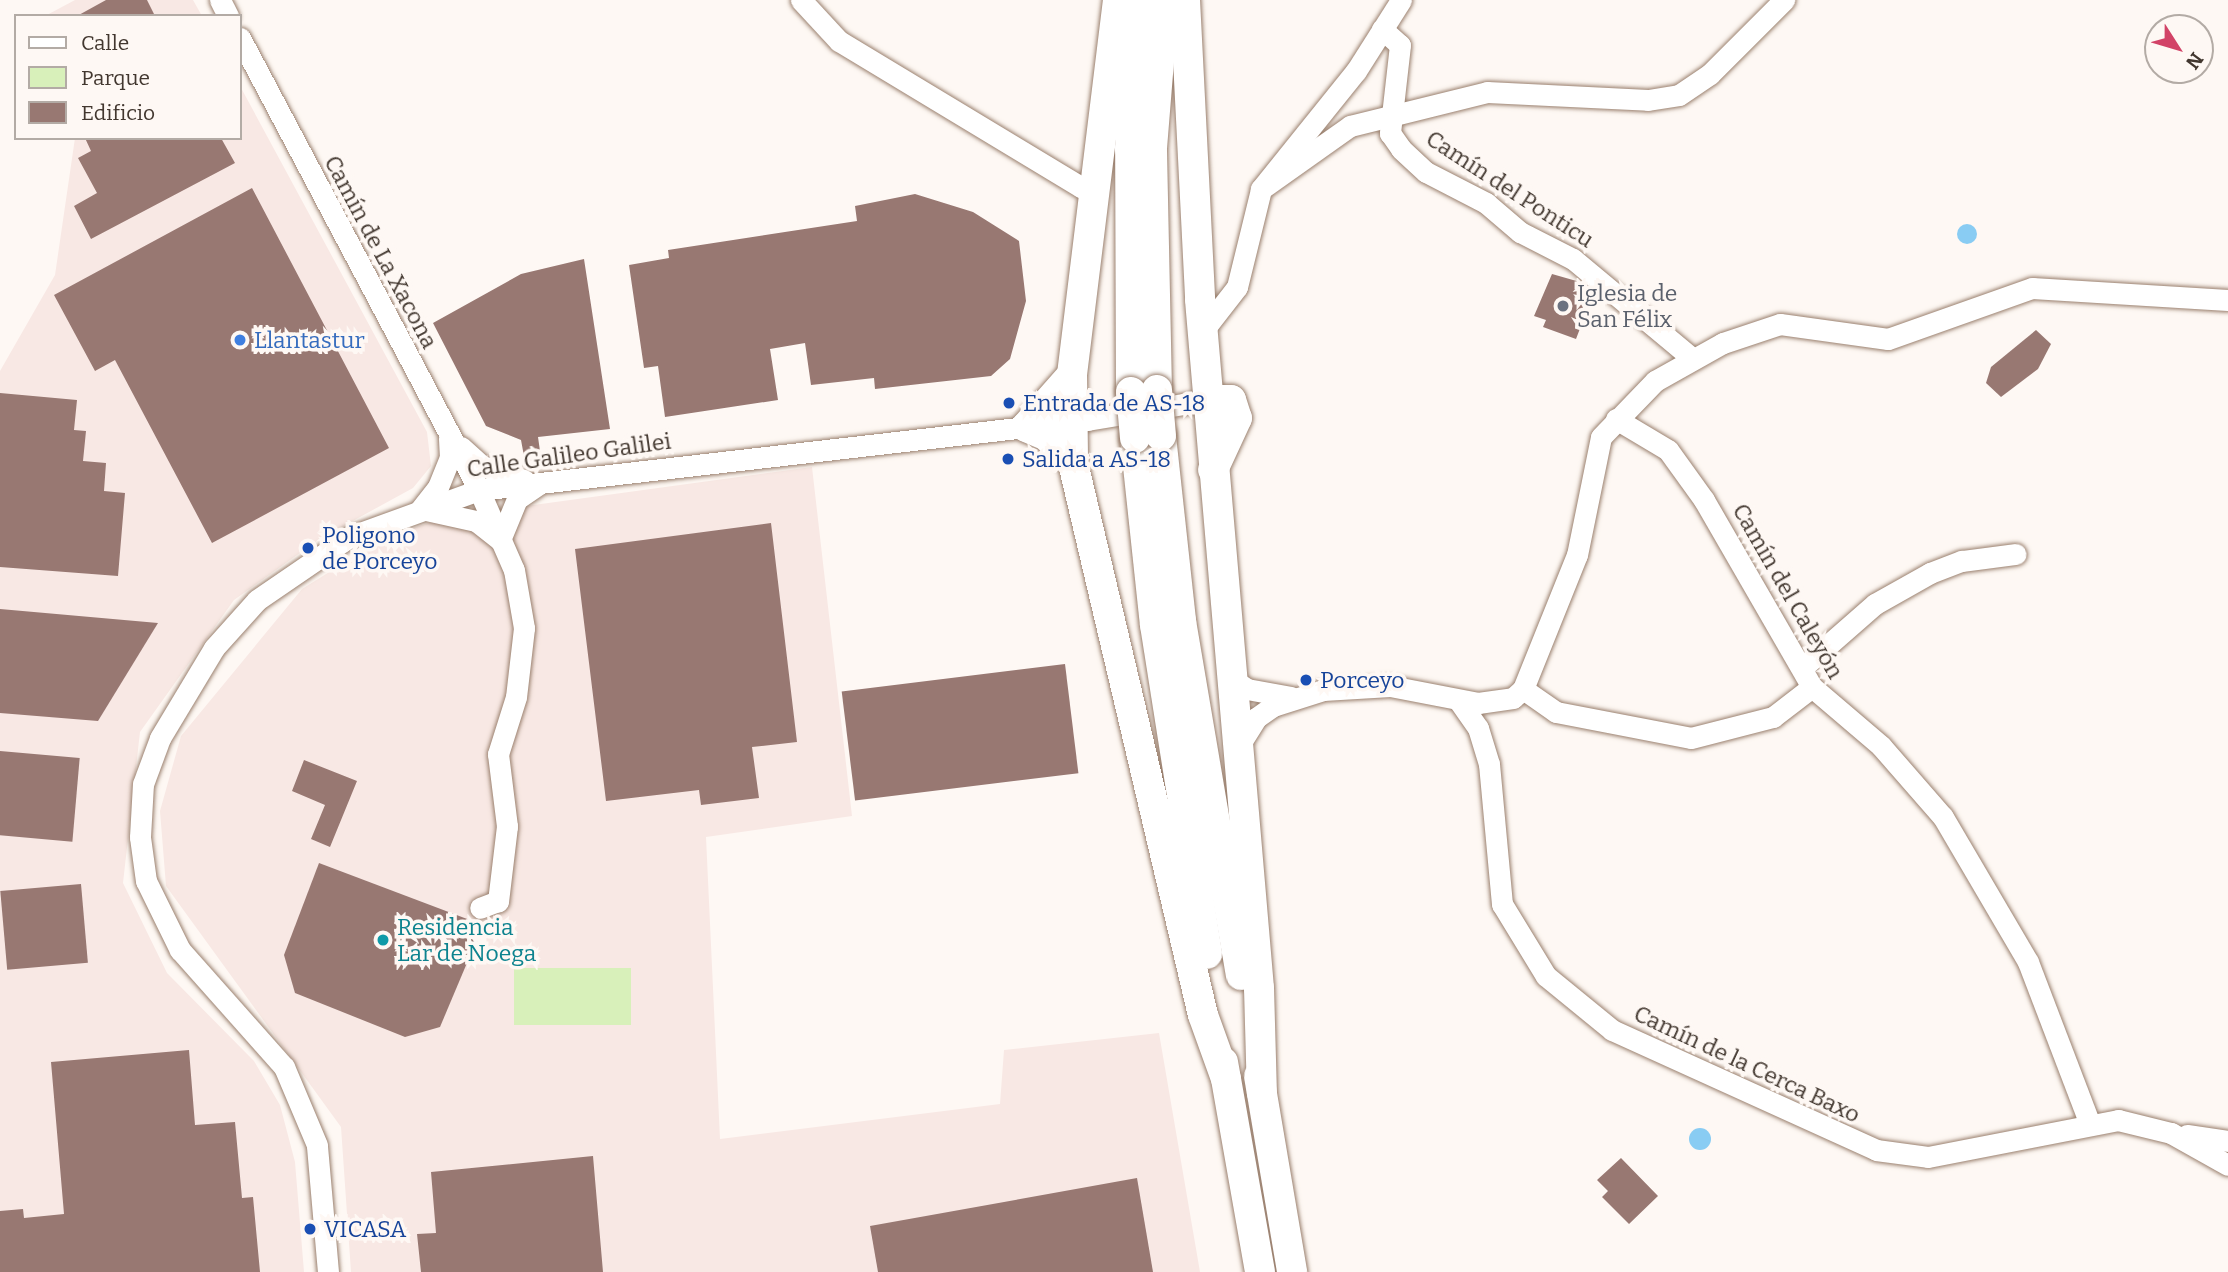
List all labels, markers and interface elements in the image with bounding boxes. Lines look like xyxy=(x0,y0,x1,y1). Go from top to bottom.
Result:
legend xyxy=(14,14,242,140)
north arrow xyxy=(2144,14,2214,84)
text: Calle xyxy=(81,30,129,56)
text: N xyxy=(2181,48,2208,74)
text: Parque xyxy=(81,65,150,91)
text: Edificio xyxy=(81,100,155,126)
street label: Camín del Ponticu xyxy=(1421,125,1599,253)
street label: Camín de La Xacona xyxy=(318,151,444,353)
place label: Iglesia de San Félix xyxy=(1577,279,1677,333)
marker: Iglesia de San Félix xyxy=(1555,298,1571,314)
place label: Llantastur xyxy=(254,326,365,354)
marker: Llantastur xyxy=(232,332,248,348)
place label: Entrada de AS-18 xyxy=(1023,389,1205,417)
marker: Entrada de AS-18 xyxy=(1001,395,1017,411)
street label: Calle Galileo Galilei xyxy=(465,427,673,483)
place label: Salida a AS-18 xyxy=(1022,445,1171,473)
marker: Salida a AS-18 xyxy=(1000,451,1016,467)
street label: Camín del Caleyón xyxy=(1727,499,1849,683)
place label: Poligono de Porceyo xyxy=(322,521,437,575)
marker: Poligono de Porceyo xyxy=(300,540,316,556)
place label: Porceyo xyxy=(1320,666,1405,694)
marker: Porceyo xyxy=(1298,672,1314,688)
place label: Residencia Lar de Noega xyxy=(397,913,536,967)
marker: Residencia Lar de Noega xyxy=(375,932,391,948)
street label: Camín de la Cerca Baxo xyxy=(1630,999,1864,1129)
place label: VICASA xyxy=(324,1215,406,1243)
marker: VICASA xyxy=(302,1221,318,1237)

